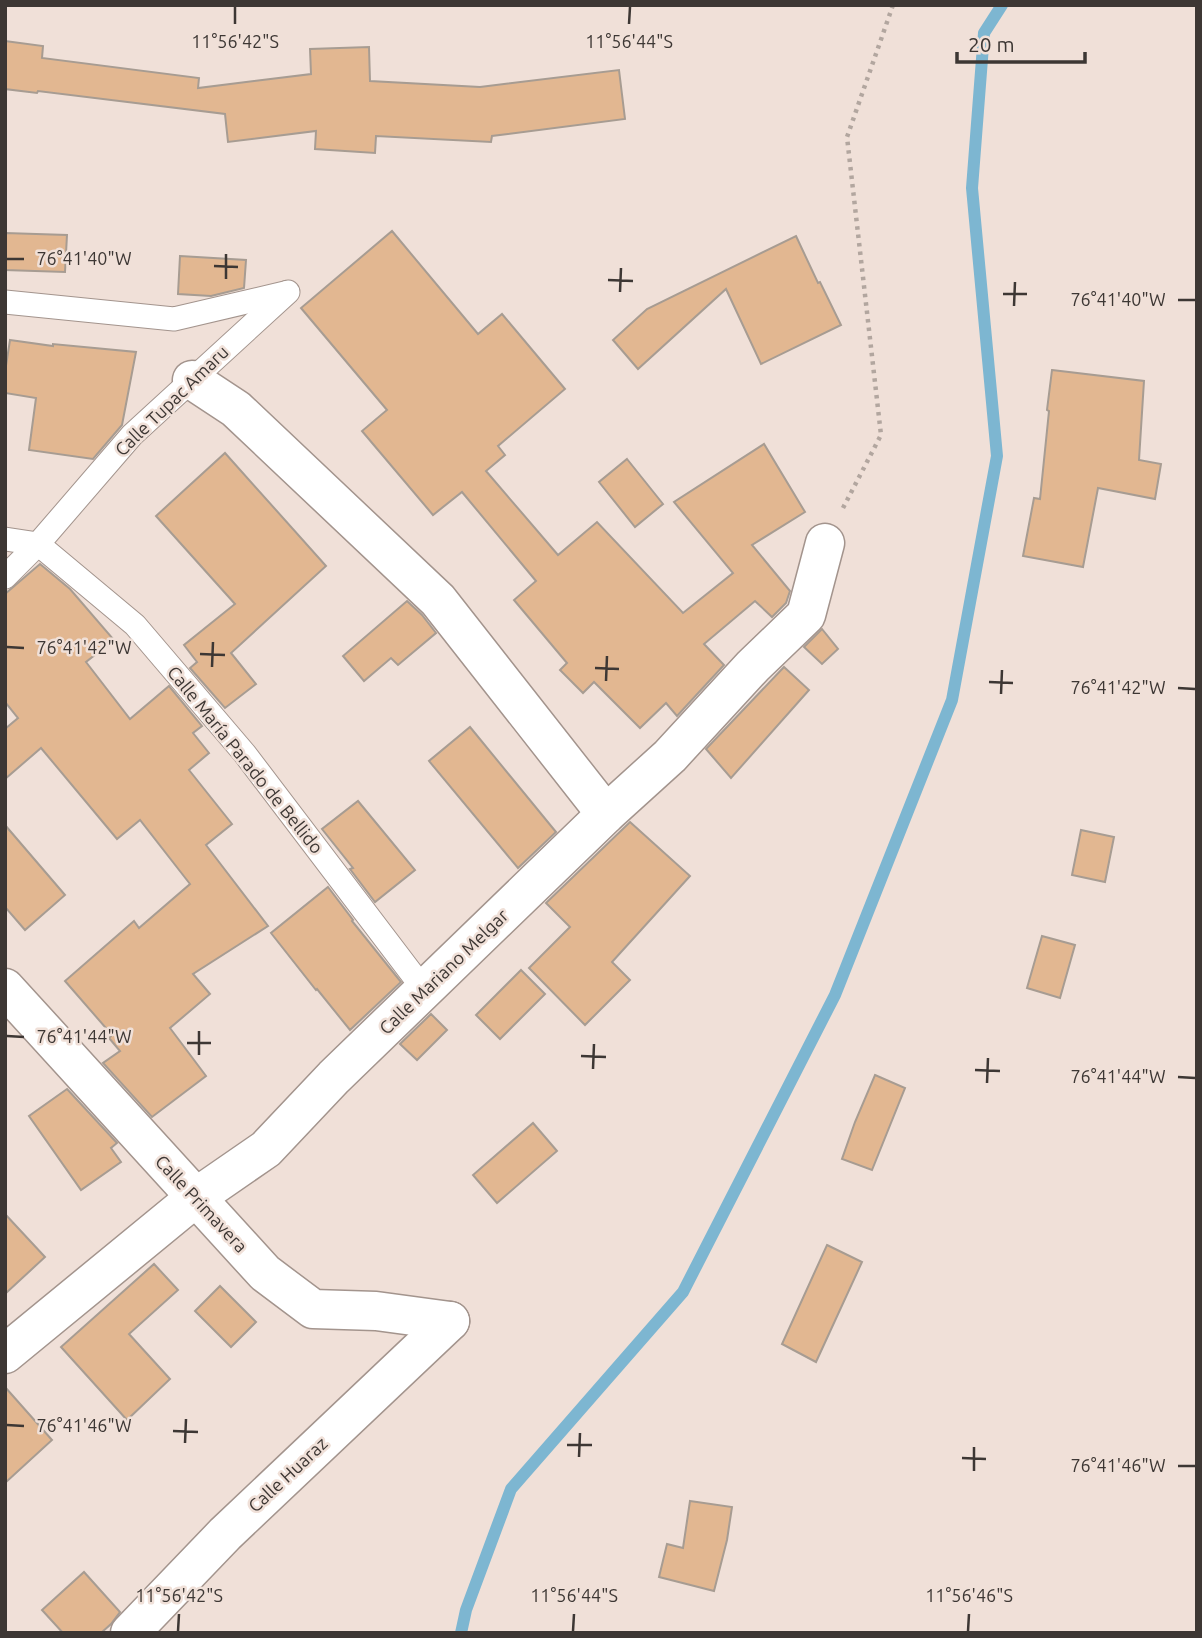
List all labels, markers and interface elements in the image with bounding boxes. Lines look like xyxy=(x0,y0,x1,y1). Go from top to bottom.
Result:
scale bar xyxy=(957,21,1085,65)
text: 11°56'42"S xyxy=(191,31,279,51)
text: 11°56'44"S xyxy=(585,31,673,51)
text: 20 m xyxy=(968,32,1015,56)
text: 76°41'40"W xyxy=(36,248,132,268)
text: 76°41'40"W xyxy=(1070,289,1166,309)
street label: Calle Tupac Amaru xyxy=(111,341,232,459)
text: 76°41'42"W xyxy=(36,637,132,657)
street label: Calle María Parado de Bellido xyxy=(164,662,328,857)
text: 76°41'42"W xyxy=(1070,677,1166,697)
street label: Calle Mariano Melgar xyxy=(375,905,512,1038)
text: 76°41'44"W xyxy=(36,1026,132,1046)
text: 76°41'44"W xyxy=(1070,1066,1166,1086)
street label: Calle Primavera xyxy=(152,1151,252,1256)
text: 76°41'46"W xyxy=(36,1415,132,1435)
street label: Calle Huaraz xyxy=(244,1433,331,1516)
text: 76°41'46"W xyxy=(1070,1455,1166,1475)
text: 11°56'42"S xyxy=(135,1585,223,1605)
text: 11°56'44"S xyxy=(530,1585,618,1605)
text: 11°56'46"S xyxy=(925,1585,1013,1605)

